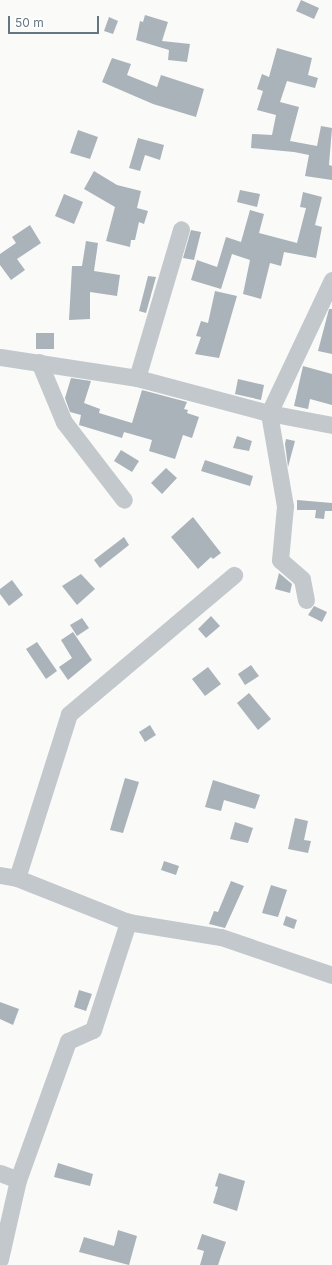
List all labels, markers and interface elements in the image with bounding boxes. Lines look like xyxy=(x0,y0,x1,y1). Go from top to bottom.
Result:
scale bar xyxy=(10,8,101,34)
text: 50 m xyxy=(15,15,44,30)

